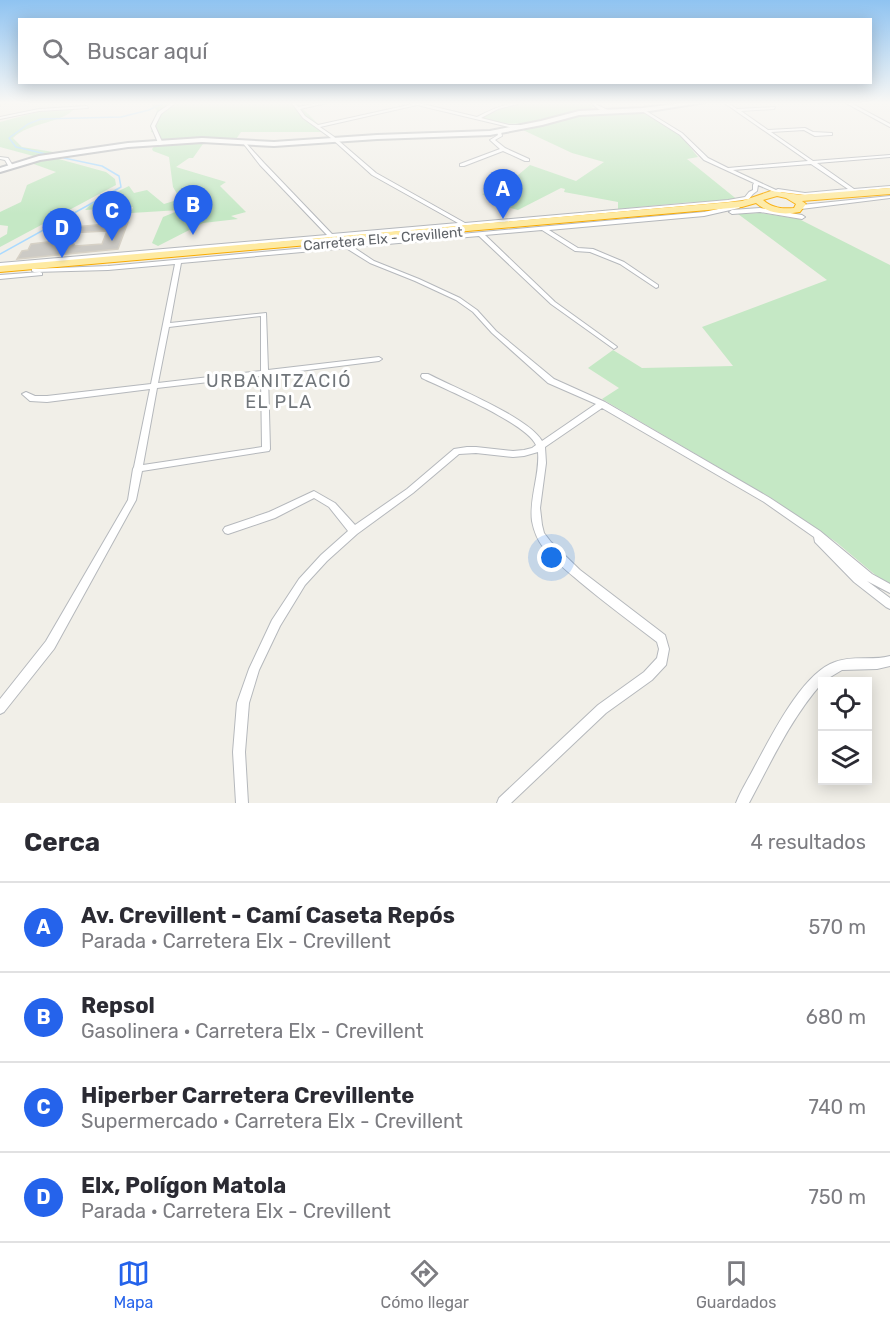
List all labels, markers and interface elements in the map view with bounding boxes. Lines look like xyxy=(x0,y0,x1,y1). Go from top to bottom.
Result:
search box xyxy=(18,18,872,84)
icon: search xyxy=(39,35,72,68)
text: Buscar aquí xyxy=(87,38,208,65)
pin: A xyxy=(484,170,522,219)
pin: B xyxy=(174,186,212,235)
pin: C xyxy=(92,192,132,241)
pin: D xyxy=(42,208,82,258)
street label: Carretera Elx - Crevillent xyxy=(303,224,464,254)
district label: URBANITZACIÓ EL PLA xyxy=(206,370,352,413)
your location xyxy=(537,543,566,572)
map controls xyxy=(818,677,872,785)
button: locate xyxy=(818,677,872,731)
button: layers xyxy=(818,731,872,785)
text: Cerca xyxy=(24,827,100,858)
text: 4 resultados xyxy=(751,830,866,854)
text: Av. Crevillent - Camí Caseta Repós xyxy=(81,902,455,929)
text: A xyxy=(36,915,51,939)
text: 570 m xyxy=(808,915,866,939)
text: Parada · Carretera Elx - Crevillent xyxy=(81,929,391,953)
text: Repsol xyxy=(81,992,155,1019)
text: B xyxy=(36,1005,51,1029)
text: 680 m xyxy=(806,1005,866,1029)
text: Gasolinera · Carretera Elx - Crevillent xyxy=(81,1019,424,1043)
text: Hiperber Carretera Crevillente xyxy=(81,1082,414,1109)
text: C xyxy=(36,1095,51,1119)
text: 740 m xyxy=(809,1095,866,1119)
text: Supermercado · Carretera Elx - Crevillent xyxy=(81,1109,463,1133)
text: Elx, Polígon Matola xyxy=(81,1172,286,1199)
text: D xyxy=(36,1185,51,1209)
text: 750 m xyxy=(808,1185,866,1209)
text: Parada · Carretera Elx - Crevillent xyxy=(81,1199,391,1223)
tab: Mapa xyxy=(114,1257,153,1312)
tab: Cómo llegar xyxy=(381,1257,469,1312)
tab: Guardados xyxy=(696,1257,776,1312)

